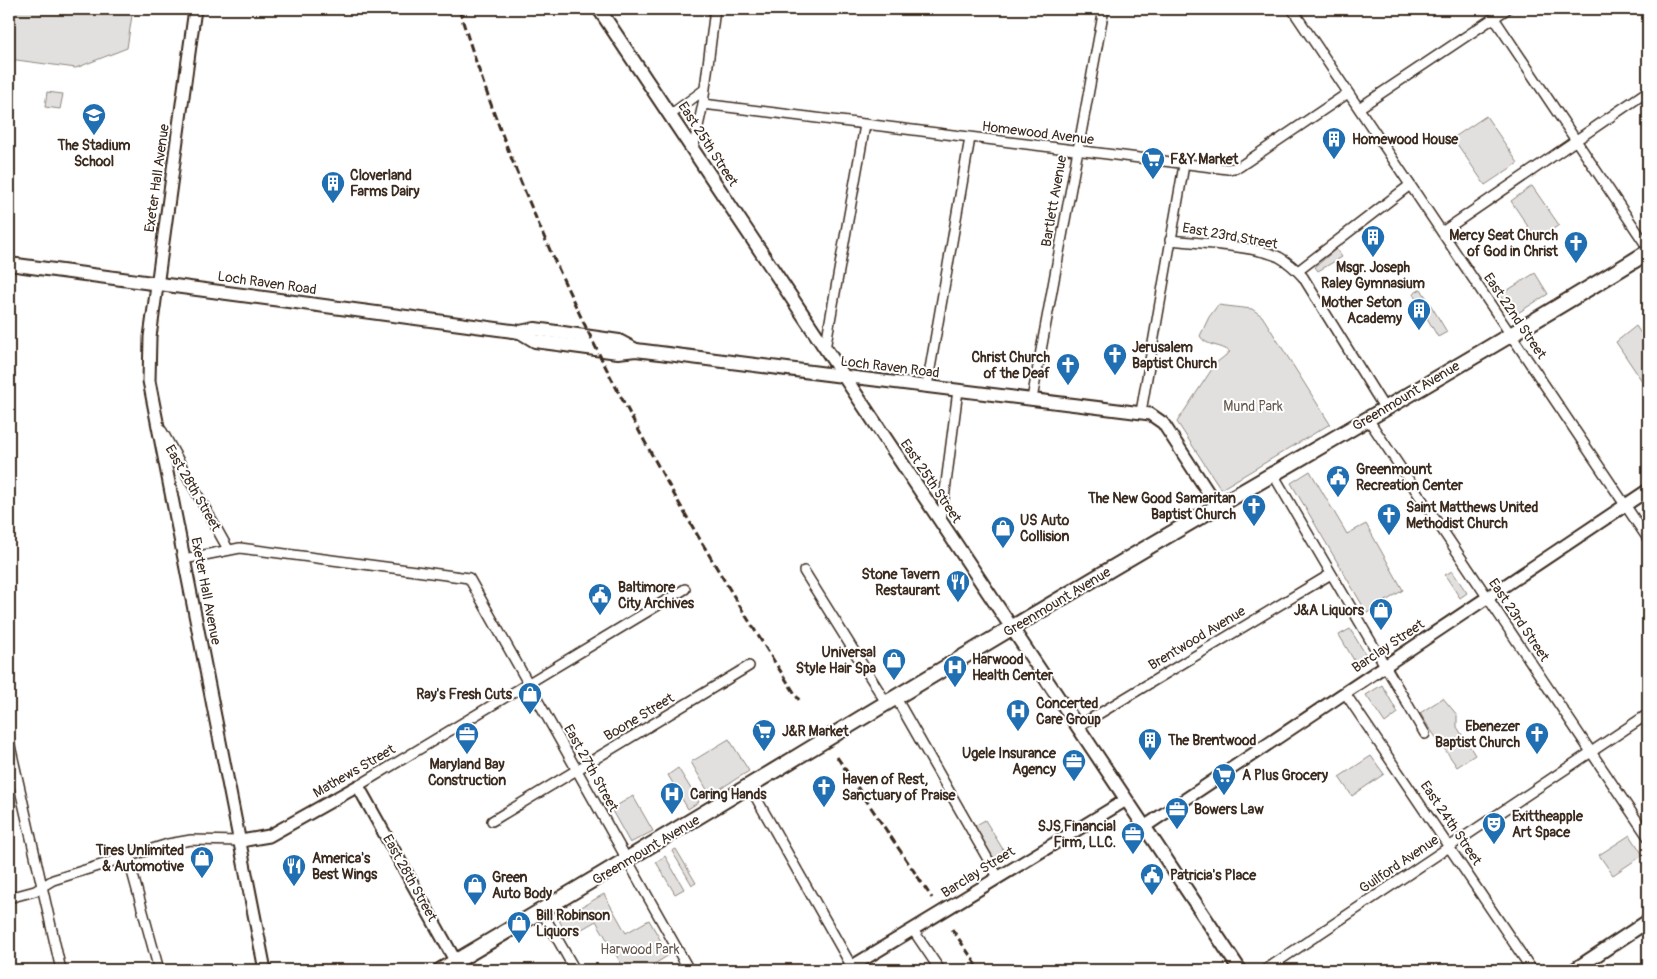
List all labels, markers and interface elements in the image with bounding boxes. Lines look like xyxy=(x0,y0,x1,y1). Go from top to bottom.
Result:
street label: East 25th Street xyxy=(674,99,742,190)
school or university icon: The Stadium School xyxy=(81,102,107,136)
street label: Homewood Avenue xyxy=(981,118,1095,148)
street label: Exeter Hall Avenue xyxy=(141,123,173,233)
building icon: Homewood House xyxy=(1321,126,1347,160)
place label: Homewood House xyxy=(1352,131,1459,148)
place label: The Stadium School xyxy=(57,137,131,170)
supermarket icon: F&Y Market xyxy=(1140,146,1166,180)
place label: F&Y Market xyxy=(1170,151,1239,168)
street label: Bartlett Avenue xyxy=(1038,154,1070,248)
place label: Cloverland Farms Dairy xyxy=(350,167,419,200)
building icon: Cloverland Farms Dairy xyxy=(320,170,346,204)
street label: East 23rd Street xyxy=(1181,219,1279,253)
building icon: Msgr. Joseph Raley Gymnasium xyxy=(1360,224,1386,258)
place label: Mercy Seat Church of God in Christ xyxy=(1449,227,1558,260)
church icon: Mercy Seat Church of God in Christ xyxy=(1563,230,1589,264)
place label: Msgr. Joseph Raley Gymnasium xyxy=(1321,259,1425,292)
street label: Loch Raven Road xyxy=(216,268,318,298)
street label: East 22nd Street xyxy=(1480,270,1550,363)
place label: Mother Seton Academy xyxy=(1321,294,1402,327)
building icon: Mother Seton Academy xyxy=(1406,297,1432,331)
place label: Jerusalem Baptist Church xyxy=(1132,339,1217,372)
church icon: Jerusalem Baptist Church xyxy=(1102,342,1128,376)
place label: Christ Church of the Deaf xyxy=(971,349,1050,382)
street label: Loch Raven Road xyxy=(840,352,941,382)
church icon: Christ Church of the Deaf xyxy=(1055,352,1081,386)
street label: Greenmount Avenue xyxy=(1349,357,1463,435)
park label: Mund Park xyxy=(1223,398,1283,415)
street label: East 25th Street xyxy=(897,436,965,526)
street label: East 28th Street xyxy=(161,442,225,534)
place label: Greenmount Recreation Center xyxy=(1356,461,1464,494)
public building icon: Greenmount Recreation Center xyxy=(1325,464,1351,498)
place label: The New Good Samaritan Baptist Church xyxy=(1087,490,1236,523)
church icon: The New Good Samaritan Baptist Church xyxy=(1241,493,1267,527)
place label: Saint Matthews United Methodist Church xyxy=(1406,499,1538,532)
church icon: Saint Matthews United Methodist Church xyxy=(1376,502,1402,536)
place label: US Auto Collision xyxy=(1020,512,1070,545)
shop icon: US Auto Collision xyxy=(990,515,1016,549)
street label: Exeter Hall Avenue xyxy=(187,536,225,646)
street label: Greenmount Avenue xyxy=(1000,563,1114,641)
place label: Stone Tavern Restaurant xyxy=(861,566,940,599)
restaurant icon: Stone Tavern Restaurant xyxy=(945,569,971,603)
street label: East 23rd Street xyxy=(1485,575,1553,665)
place label: Baltimore City Archives xyxy=(618,579,695,612)
public building icon: Baltimore City Archives xyxy=(587,582,613,616)
shop icon: J&A Liquors xyxy=(1368,597,1394,631)
street label: Brentwood Avenue xyxy=(1145,602,1249,674)
place label: J&A Liquors xyxy=(1294,602,1365,619)
street label: Barclay Street xyxy=(1349,615,1428,676)
place label: Universal Style Hair Spa xyxy=(796,644,876,677)
shop icon: Universal Style Hair Spa xyxy=(881,647,907,681)
place label: Harwood Health Center xyxy=(972,651,1054,684)
hospital icon: Harwood Health Center xyxy=(942,654,968,688)
shop icon: Ray's Fresh Cuts xyxy=(517,681,543,715)
place label: Ray's Fresh Cuts xyxy=(416,686,513,703)
street label: Boone Street xyxy=(601,689,677,745)
place label: Concerted Care Group xyxy=(1036,695,1101,728)
hospital icon: Concerted Care Group xyxy=(1005,698,1031,732)
supermarket icon: J&R Market xyxy=(751,718,777,752)
place label: Ebenezer Baptist Church xyxy=(1435,718,1521,751)
office icon: Maryland Bay Construction xyxy=(454,721,480,755)
street label: East 27th Street xyxy=(560,721,622,815)
church icon: Ebenezer Baptist Church xyxy=(1524,721,1550,755)
place label: J&R Market xyxy=(782,723,849,740)
building icon: The Brentwood xyxy=(1137,727,1163,761)
place label: The Brentwood xyxy=(1167,732,1256,749)
street label: Mathews Street xyxy=(310,740,398,801)
place label: Ugele Insurance Agency xyxy=(962,745,1057,778)
office icon: Ugele Insurance Agency xyxy=(1061,748,1087,782)
place label: Maryland Bay Construction xyxy=(428,756,506,789)
supermarket icon: A Plus Grocery xyxy=(1211,762,1237,796)
place label: A Plus Grocery xyxy=(1242,767,1328,784)
place label: Haven of Rest, Sanctuary of Praise xyxy=(842,771,956,804)
church icon: Haven of Rest, Sanctuary of Praise xyxy=(811,774,837,808)
street label: East 24th Street xyxy=(1417,778,1486,869)
hospital icon: Caring Hands xyxy=(659,781,685,815)
place label: Caring Hands xyxy=(690,786,767,803)
office icon: Bowers Law xyxy=(1164,796,1190,830)
place label: Bowers Law xyxy=(1194,801,1264,818)
place label: Exittheapple Art Space xyxy=(1512,808,1584,841)
street label: Greenmount Avenue xyxy=(589,811,703,889)
theatre icon: Exittheapple Art Space xyxy=(1481,811,1507,845)
place label: SJS Financial Firm, LLC. xyxy=(1038,818,1116,851)
office icon: SJS Financial Firm, LLC. xyxy=(1120,821,1146,855)
street label: Guilford Avenue xyxy=(1356,831,1442,897)
street label: East 28th Street xyxy=(379,832,441,925)
place label: Tires Unlimited & Automotive xyxy=(95,842,185,875)
street label: Barclay Street xyxy=(938,843,1018,901)
shop icon: Tires Unlimited & Automotive xyxy=(189,845,215,879)
place label: America's Best Wings xyxy=(312,850,378,883)
restaurant icon: America's Best Wings xyxy=(281,853,307,887)
public building icon: Patricia's Place xyxy=(1139,862,1165,896)
place label: Patricia's Place xyxy=(1170,867,1257,884)
place label: Green Auto Body xyxy=(492,869,552,902)
shop icon: Green Auto Body xyxy=(462,872,488,906)
place label: Bill Robinson Liquors xyxy=(536,907,610,940)
shop icon: Bill Robinson Liquors xyxy=(506,910,532,944)
park label: Harwood Park xyxy=(600,941,680,958)

